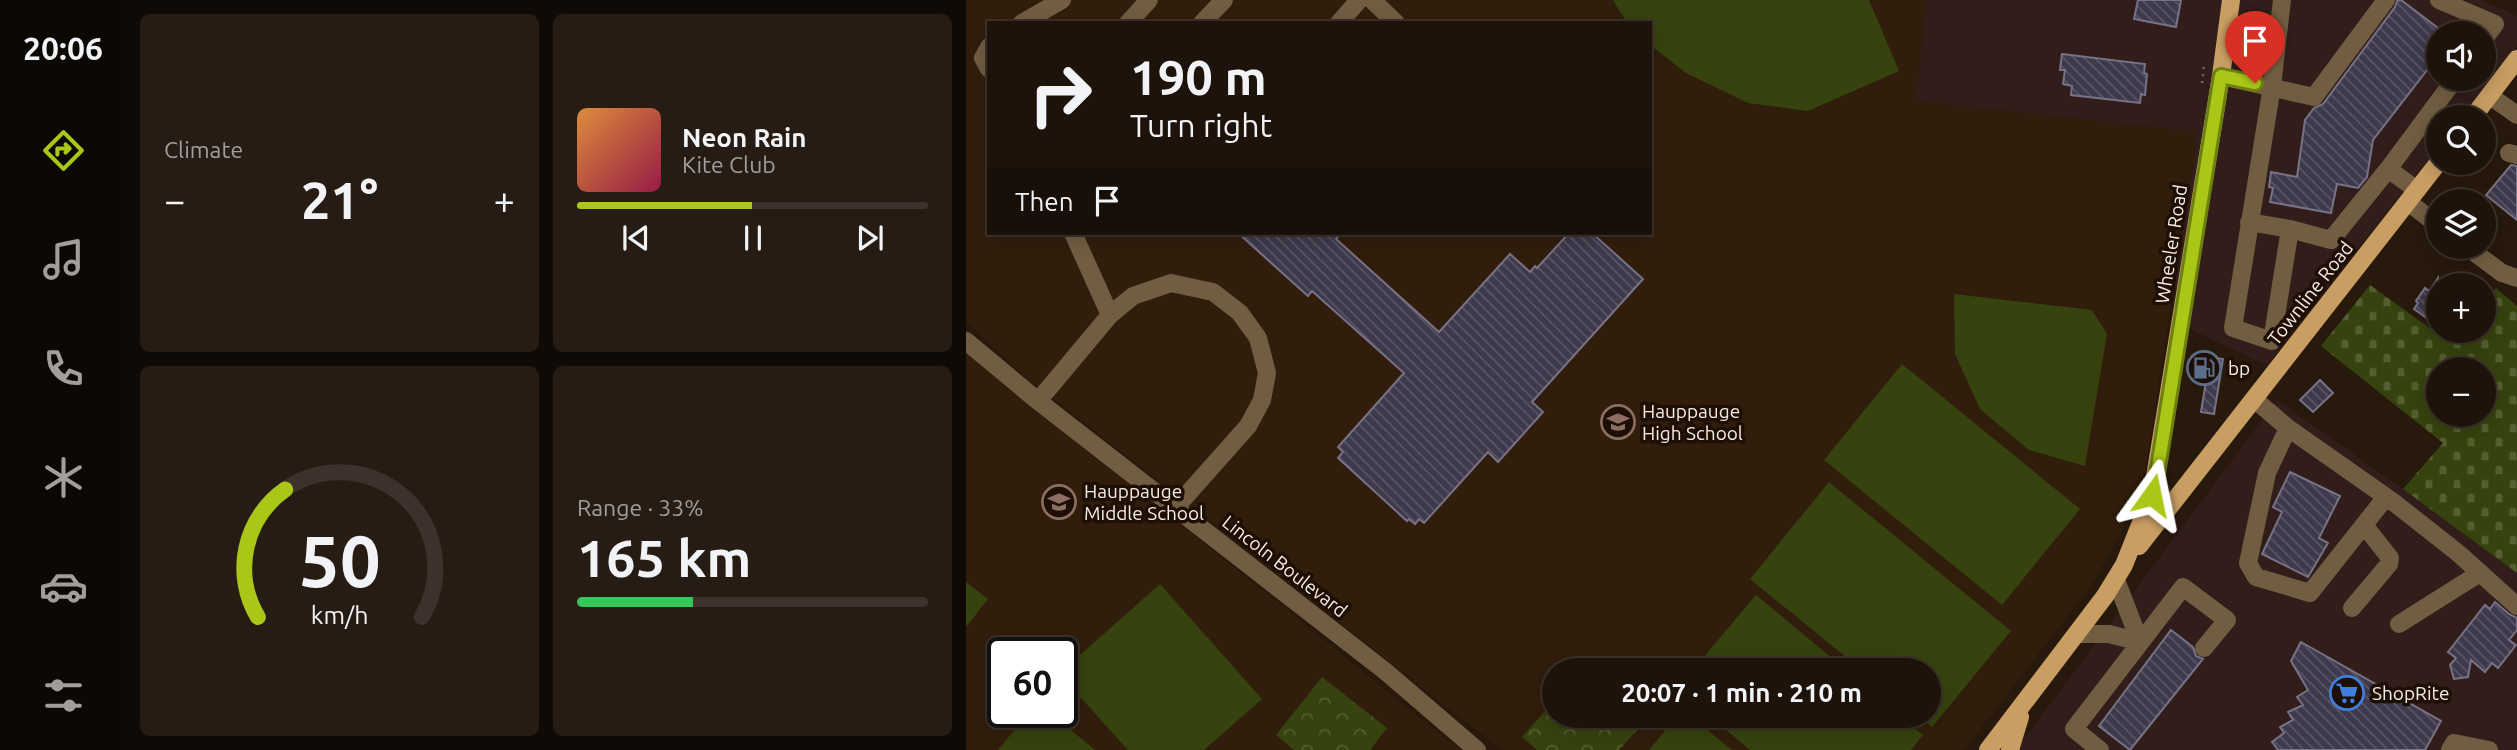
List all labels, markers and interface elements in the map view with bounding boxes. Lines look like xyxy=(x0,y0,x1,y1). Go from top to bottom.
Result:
pin xyxy=(2225,11,2285,83)
map controls xyxy=(2426,21,2496,427)
button: sound xyxy=(2426,21,2496,91)
icon: arrive xyxy=(2236,22,2274,60)
text: 20:06 xyxy=(23,30,103,66)
icon: right xyxy=(1015,49,1106,140)
text: 190 m xyxy=(1130,49,1267,104)
button: search xyxy=(2426,105,2496,175)
text: Turn right xyxy=(1130,107,1272,143)
text: Neon Rain xyxy=(682,123,807,152)
icon: directions xyxy=(39,126,88,175)
text: Climate xyxy=(164,137,243,162)
text: Kite Club xyxy=(682,152,776,177)
text: 21° xyxy=(301,171,378,229)
text: − xyxy=(164,179,185,221)
text: + xyxy=(494,179,515,221)
icon: arrive xyxy=(1088,182,1126,220)
street label: Wheeler Road xyxy=(2151,183,2191,305)
text: Then xyxy=(1015,187,1074,216)
button: layers xyxy=(2426,189,2496,259)
icon: previous xyxy=(617,219,655,257)
icon: pause xyxy=(734,219,772,257)
icon: next xyxy=(851,219,889,257)
icon: music xyxy=(39,235,88,284)
street label: Townline Road xyxy=(2263,237,2357,349)
button: + xyxy=(2426,273,2496,343)
icon: phone xyxy=(39,344,88,393)
fuel station icon: bp xyxy=(2185,349,2223,387)
place label: bp xyxy=(2228,357,2250,379)
button: − xyxy=(2426,357,2496,427)
place label: Hauppauge High School xyxy=(1642,400,1743,444)
school or university icon: Hauppauge High School xyxy=(1599,403,1637,441)
icon: climate xyxy=(39,453,88,502)
position arrow xyxy=(2115,458,2189,532)
place label: Hauppauge Middle School xyxy=(1084,480,1204,524)
school or university icon: Hauppauge Middle School xyxy=(1040,483,1078,521)
text: Range · 33% xyxy=(577,495,704,520)
street label: Lincoln Boulevard xyxy=(1218,511,1352,621)
text: 50 xyxy=(298,519,381,601)
text: 165 km xyxy=(577,529,751,587)
icon: car xyxy=(39,562,88,611)
text: km/h xyxy=(311,601,368,629)
speed limit sign: 60 xyxy=(987,637,1078,728)
icon: filters xyxy=(39,671,88,720)
supermarket icon: ShopRite xyxy=(2328,674,2366,712)
text: 20:07 · 1 min · 210 m xyxy=(1621,678,1862,707)
place label: ShopRite xyxy=(2372,682,2449,704)

